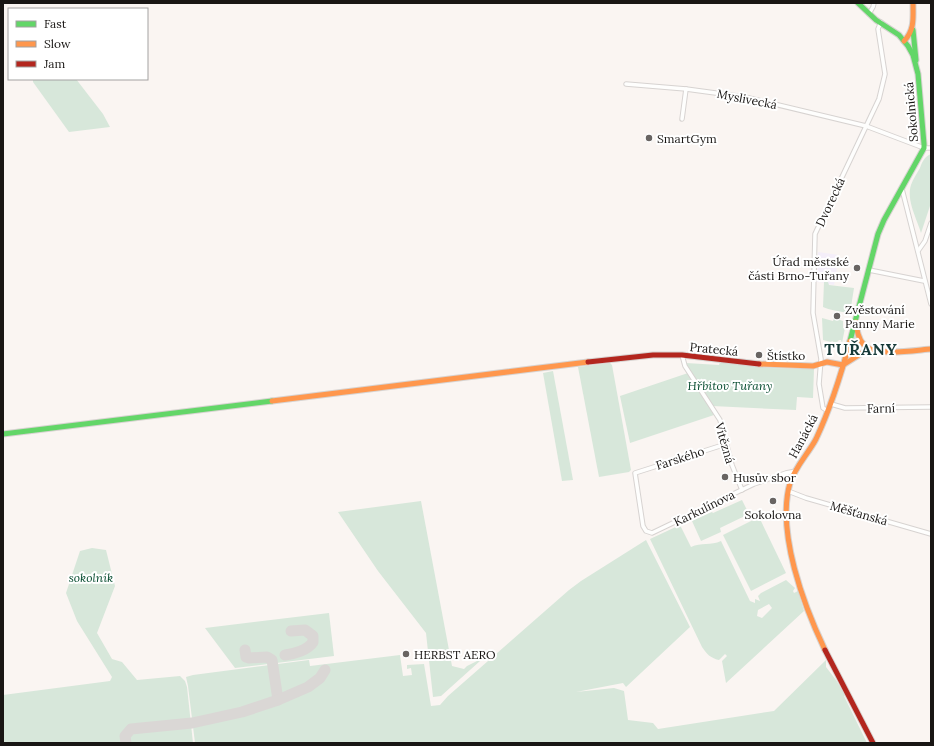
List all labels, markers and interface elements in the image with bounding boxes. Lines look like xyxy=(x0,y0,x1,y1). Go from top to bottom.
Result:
legend xyxy=(8,8,148,80)
text: Fast xyxy=(44,16,67,31)
text: Slow xyxy=(44,36,71,51)
text: Jam xyxy=(43,56,65,71)
street label: Sokolnická xyxy=(901,81,921,143)
street label: Myslivecká xyxy=(716,86,778,112)
place label: SmartGym xyxy=(657,131,717,146)
marker: SmartGym xyxy=(644,133,654,143)
street label: Dvorecká xyxy=(812,175,848,229)
place label: Úřad městské části Brno-Tuřany xyxy=(748,254,850,283)
marker: Úřad městské části Brno-Tuřany xyxy=(852,263,862,273)
place label: Zvěstování Panny Marie xyxy=(845,302,915,331)
marker: Zvěstování Panny Marie xyxy=(832,311,842,321)
street label: Pratecká xyxy=(689,339,739,359)
district label: TUŘANY xyxy=(824,339,898,359)
place label: Štístko xyxy=(767,348,805,363)
marker: Štístko xyxy=(754,350,764,360)
park label: Hřbitov Tuřany xyxy=(688,378,772,393)
street label: Farní xyxy=(867,400,895,416)
street label: Hanácká xyxy=(785,411,821,461)
street label: Vítězná xyxy=(712,420,738,465)
street label: Farského xyxy=(654,443,706,473)
place label: Husův sbor xyxy=(733,470,797,485)
marker: Husův sbor xyxy=(720,472,730,482)
street label: Karkulínova xyxy=(671,487,737,529)
marker: Sokolovna xyxy=(768,496,778,506)
street label: Měšťanská xyxy=(828,498,890,528)
place label: Sokolovna xyxy=(745,507,801,522)
park label: sokolník xyxy=(69,570,113,585)
place label: HERBST AERO xyxy=(414,647,496,662)
marker: HERBST AERO xyxy=(401,649,411,659)

